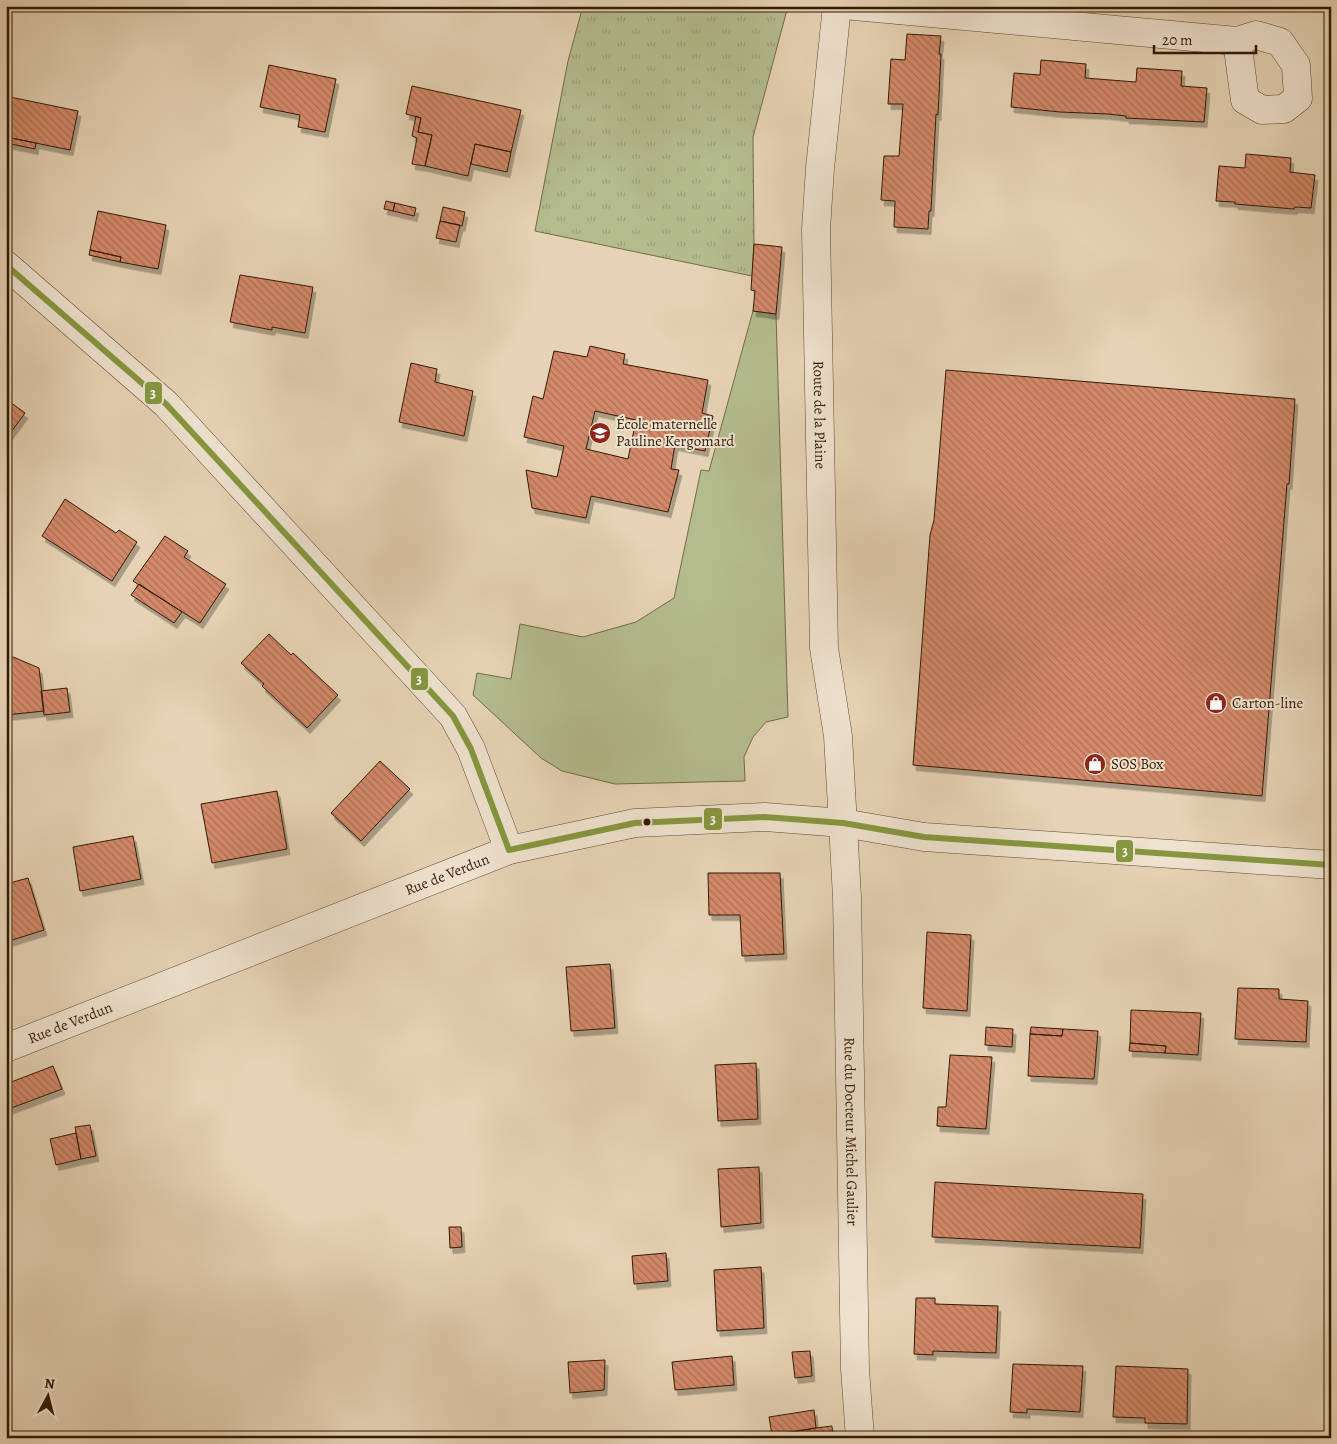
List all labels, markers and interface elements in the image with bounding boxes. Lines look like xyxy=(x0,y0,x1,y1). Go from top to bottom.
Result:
scale bar xyxy=(1154,22,1257,54)
text: 20 m xyxy=(1162,30,1193,50)
street label: Route de la Plaine xyxy=(809,360,831,470)
line badge: 3 xyxy=(144,381,163,405)
text: 3 xyxy=(150,384,156,403)
place label: École maternelle Pauline Kergomard xyxy=(616,414,735,451)
school or university icon: École maternelle Pauline Kergomard xyxy=(588,421,612,445)
line badge: 3 xyxy=(410,667,429,691)
text: 3 xyxy=(416,670,422,689)
shop icon: Carton-line xyxy=(1204,691,1228,715)
place label: Carton-line xyxy=(1232,693,1304,713)
shop icon: SOS Box xyxy=(1083,752,1107,776)
place label: SOS Box xyxy=(1111,754,1163,774)
line badge: 3 xyxy=(703,807,723,831)
text: 3 xyxy=(710,810,716,829)
unlabelled marker xyxy=(642,817,652,827)
line badge: 3 xyxy=(1115,839,1134,863)
text: 3 xyxy=(1122,842,1128,861)
street label: Rue de Verdun xyxy=(402,849,492,900)
street label: Rue de Verdun xyxy=(25,997,115,1048)
street label: Rue du Docteur Michel Gaulier xyxy=(839,1037,863,1226)
north arrow xyxy=(22,1372,72,1422)
text: N xyxy=(43,1374,56,1394)

